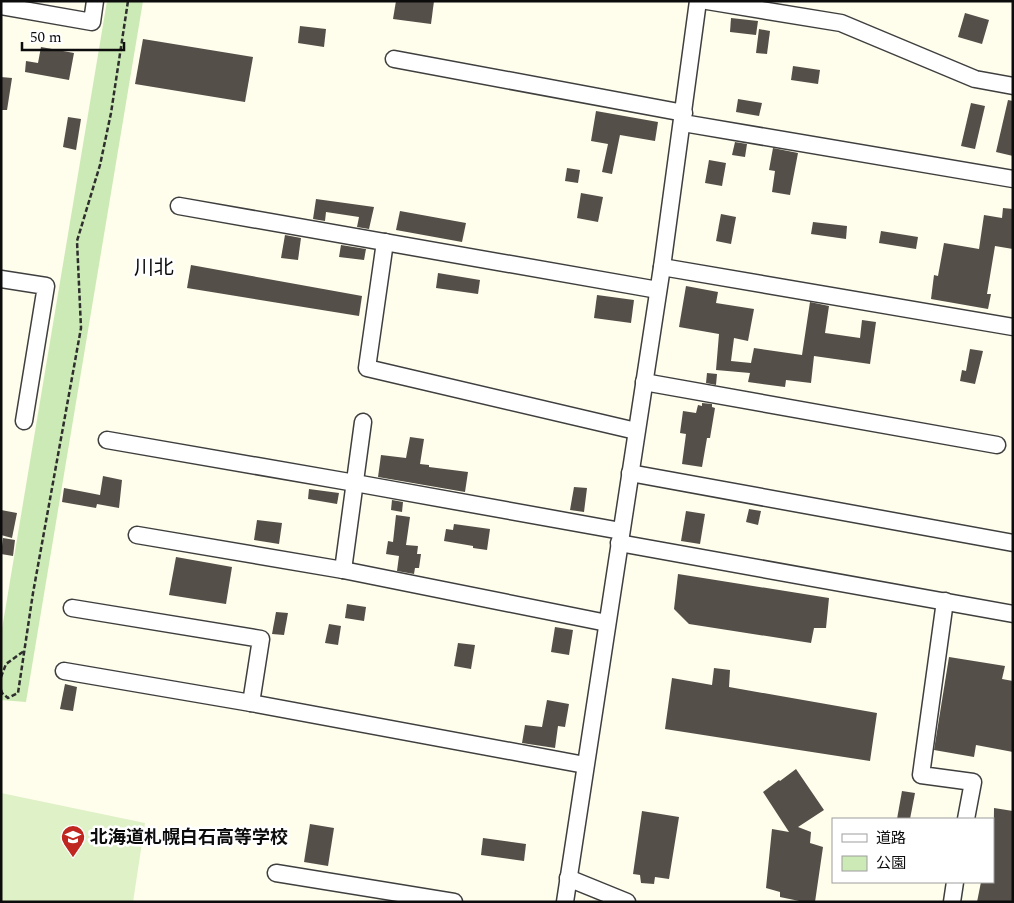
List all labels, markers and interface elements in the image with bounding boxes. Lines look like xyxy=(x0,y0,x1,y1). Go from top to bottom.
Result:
scale bar xyxy=(22,20,125,52)
text: 50 m xyxy=(30,26,62,49)
district label: 川北 xyxy=(134,253,174,283)
legend xyxy=(832,818,994,883)
school or university icon: 北海道札幌白石高等学校 xyxy=(60,824,86,858)
place label: 北海道札幌白石高等学校 xyxy=(90,824,288,851)
text: 道路 xyxy=(876,827,906,850)
text: 公園 xyxy=(876,852,906,875)

